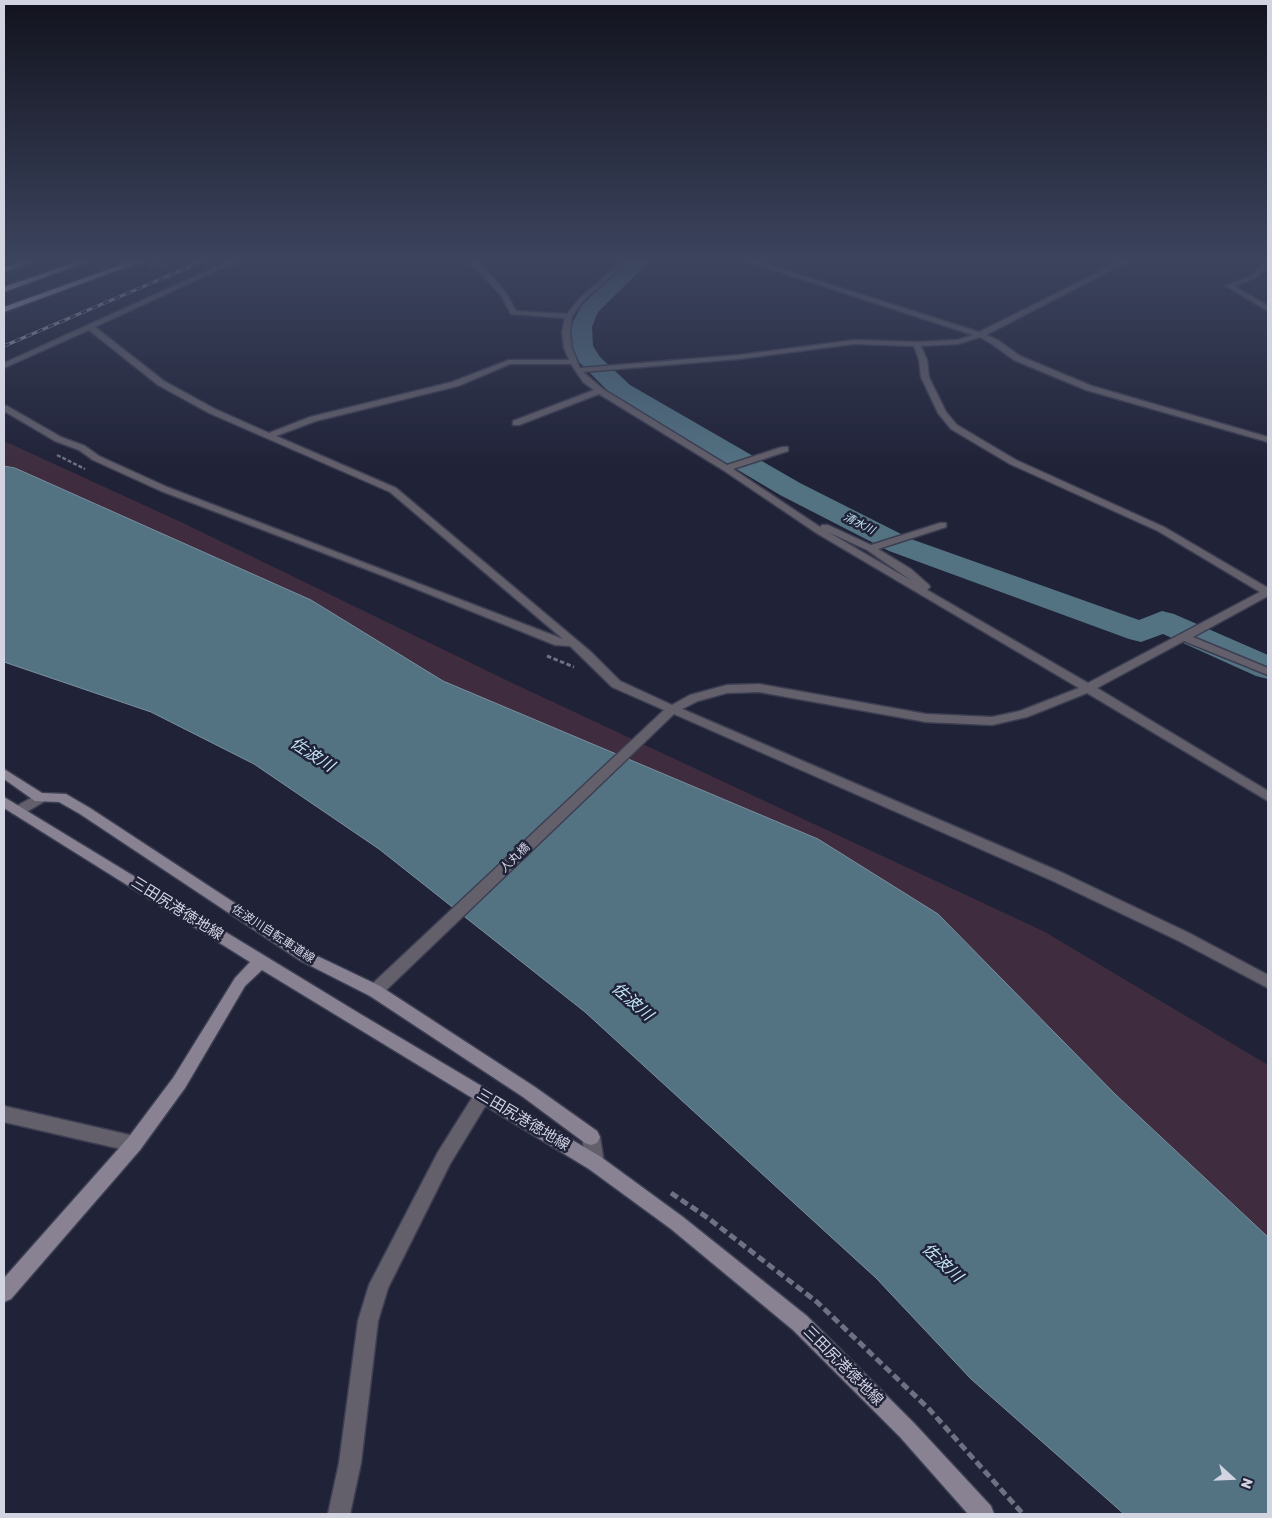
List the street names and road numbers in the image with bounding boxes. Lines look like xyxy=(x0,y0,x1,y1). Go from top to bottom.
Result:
street label: 人丸橋 xyxy=(497,840,533,876)
street label: 三田尻港徳地線 xyxy=(128,874,226,944)
street label: 佐波川自転車道線 xyxy=(229,902,317,966)
street label: 三田尻港徳地線 xyxy=(473,1085,573,1155)
street label: 三田尻港徳地線 xyxy=(800,1323,886,1409)

